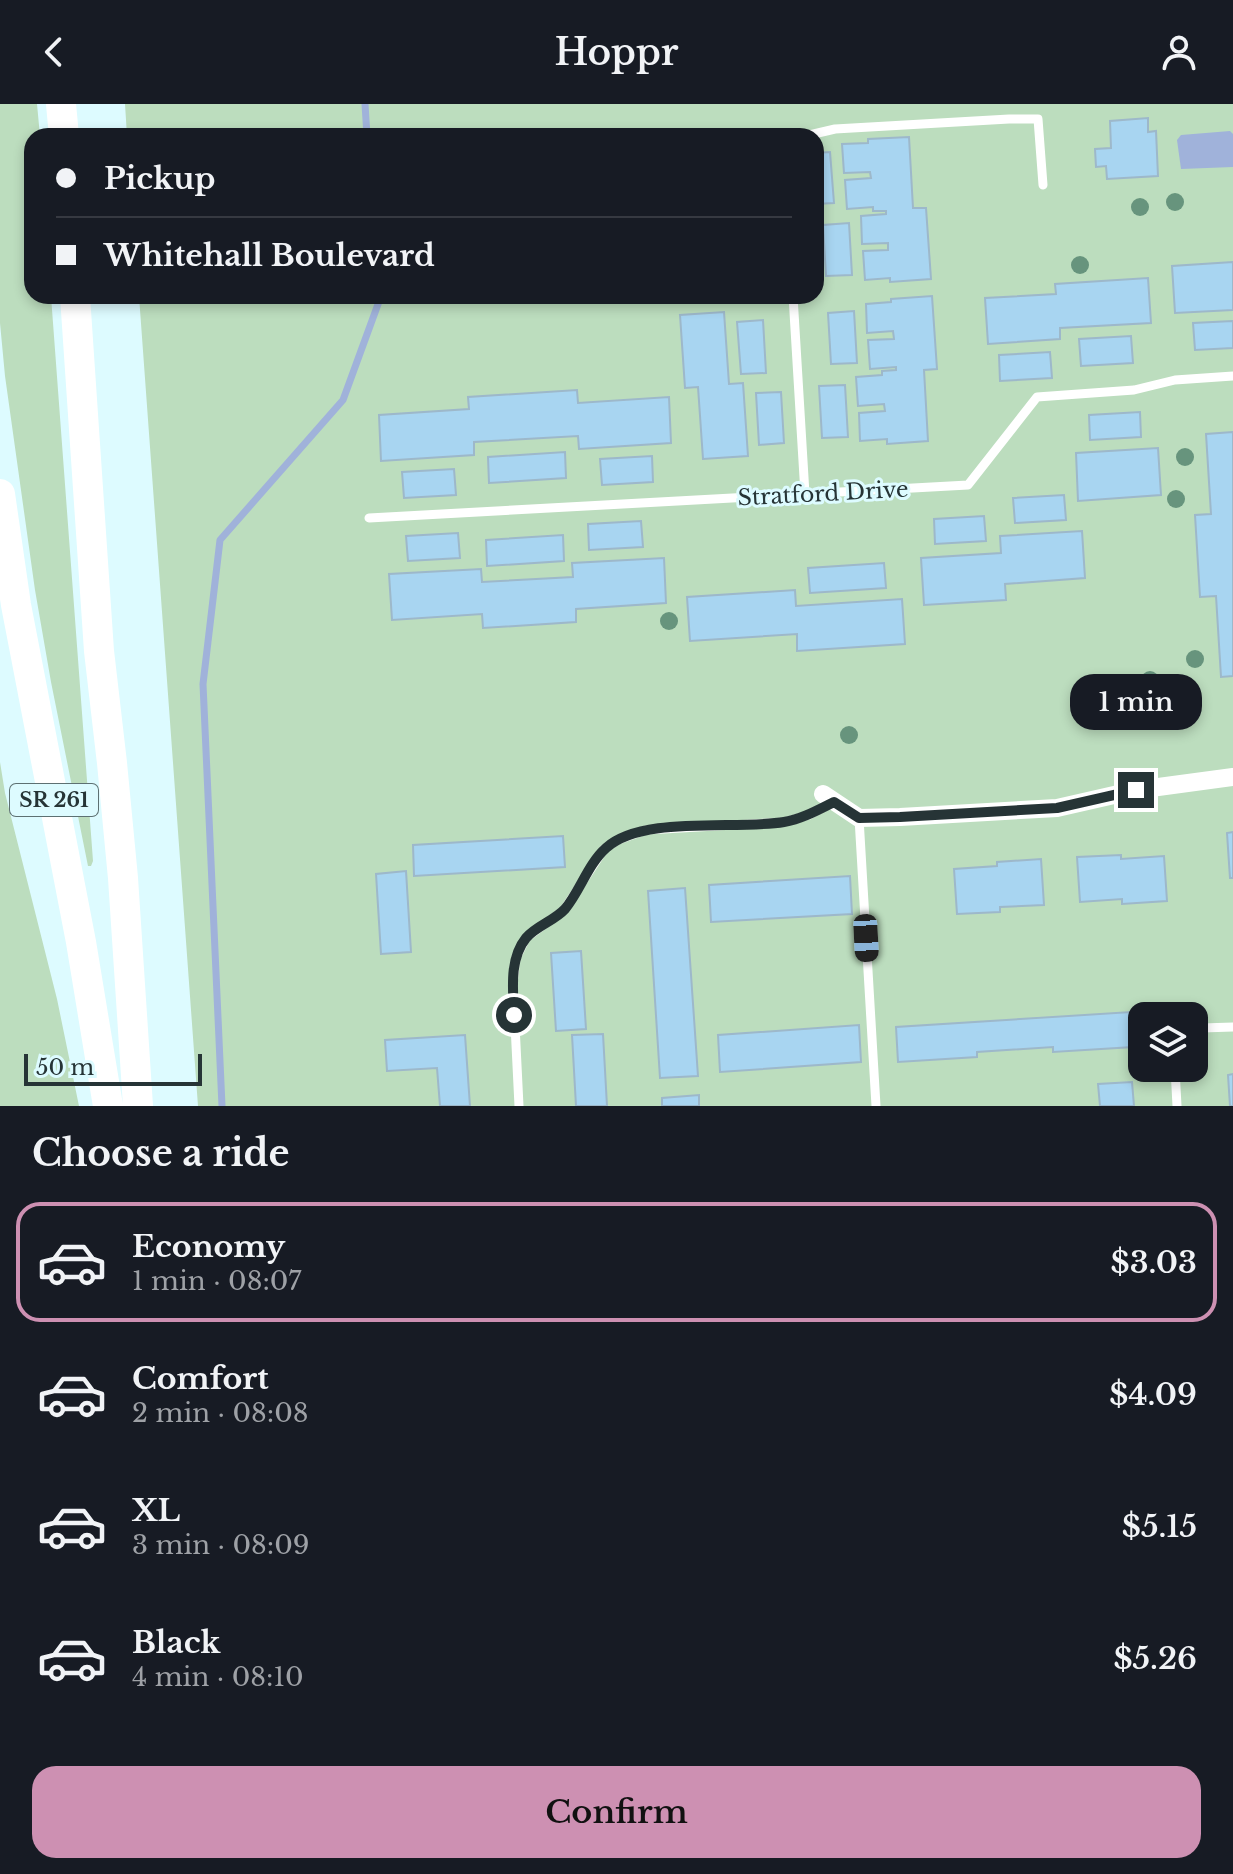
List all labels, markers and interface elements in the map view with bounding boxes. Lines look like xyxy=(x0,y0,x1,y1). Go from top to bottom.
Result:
icon: back xyxy=(32,30,76,74)
text: Hoppr xyxy=(554,30,679,75)
icon: person xyxy=(1157,30,1201,74)
text: Pickup xyxy=(104,160,215,197)
text: Whitehall Boulevard xyxy=(104,237,435,274)
street label: Stratford Drive xyxy=(737,476,909,511)
callout: 1 min xyxy=(1070,674,1202,730)
text: 1 min xyxy=(1099,686,1173,718)
route end xyxy=(1118,772,1154,808)
road number: SR 261 xyxy=(10,784,98,816)
car xyxy=(853,913,879,963)
route start xyxy=(496,997,532,1033)
map controls xyxy=(1128,1002,1208,1082)
button: layers xyxy=(1128,1002,1208,1082)
scale bar xyxy=(24,1050,202,1086)
text: 50 m xyxy=(36,1054,94,1081)
text: Choose a ride xyxy=(32,1131,289,1176)
icon: car xyxy=(36,1226,108,1298)
text: Economy xyxy=(132,1228,285,1265)
text: $3.03 xyxy=(1111,1244,1197,1281)
text: 1 min · 08:07 xyxy=(132,1265,301,1297)
icon: car xyxy=(36,1358,108,1430)
text: Comfort xyxy=(132,1360,269,1397)
text: $4.09 xyxy=(1109,1376,1197,1413)
text: 2 min · 08:08 xyxy=(132,1397,309,1429)
icon: car xyxy=(36,1490,108,1562)
text: XL xyxy=(132,1492,180,1529)
text: $5.15 xyxy=(1122,1508,1197,1545)
text: 3 min · 08:09 xyxy=(132,1529,310,1561)
icon: car xyxy=(36,1622,108,1694)
text: Black xyxy=(132,1624,220,1661)
text: $5.26 xyxy=(1113,1640,1197,1677)
text: 4 min · 08:10 xyxy=(132,1661,304,1693)
button: Confirm xyxy=(32,1766,1201,1858)

